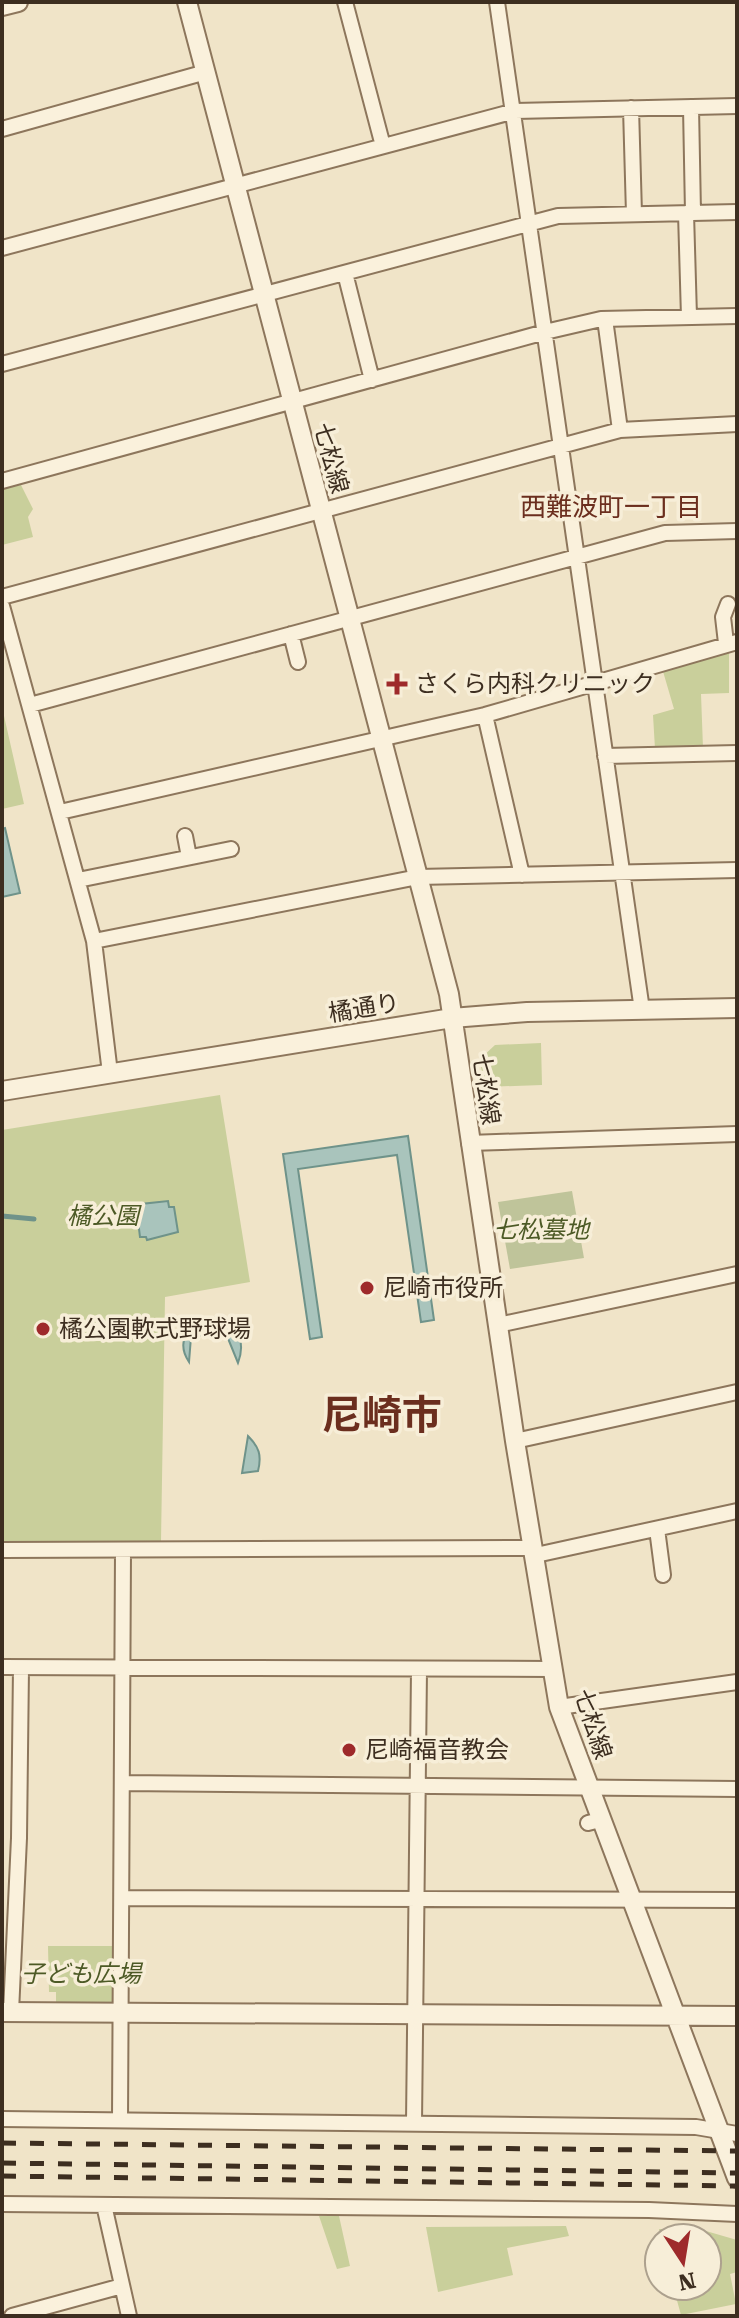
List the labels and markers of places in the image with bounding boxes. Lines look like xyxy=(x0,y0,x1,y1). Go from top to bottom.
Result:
place label: さくら内科クリニック xyxy=(415,670,655,698)
marker: さくら内科クリニック xyxy=(386,673,408,695)
place label: 尼崎市役所 xyxy=(383,1274,503,1302)
marker: 尼崎市役所 xyxy=(358,1279,376,1297)
place label: 橘公園軟式野球場 xyxy=(59,1315,251,1343)
marker: 橘公園軟式野球場 xyxy=(34,1320,52,1338)
place label: 尼崎福音教会 xyxy=(365,1736,509,1764)
marker: 尼崎福音教会 xyxy=(340,1741,358,1759)

